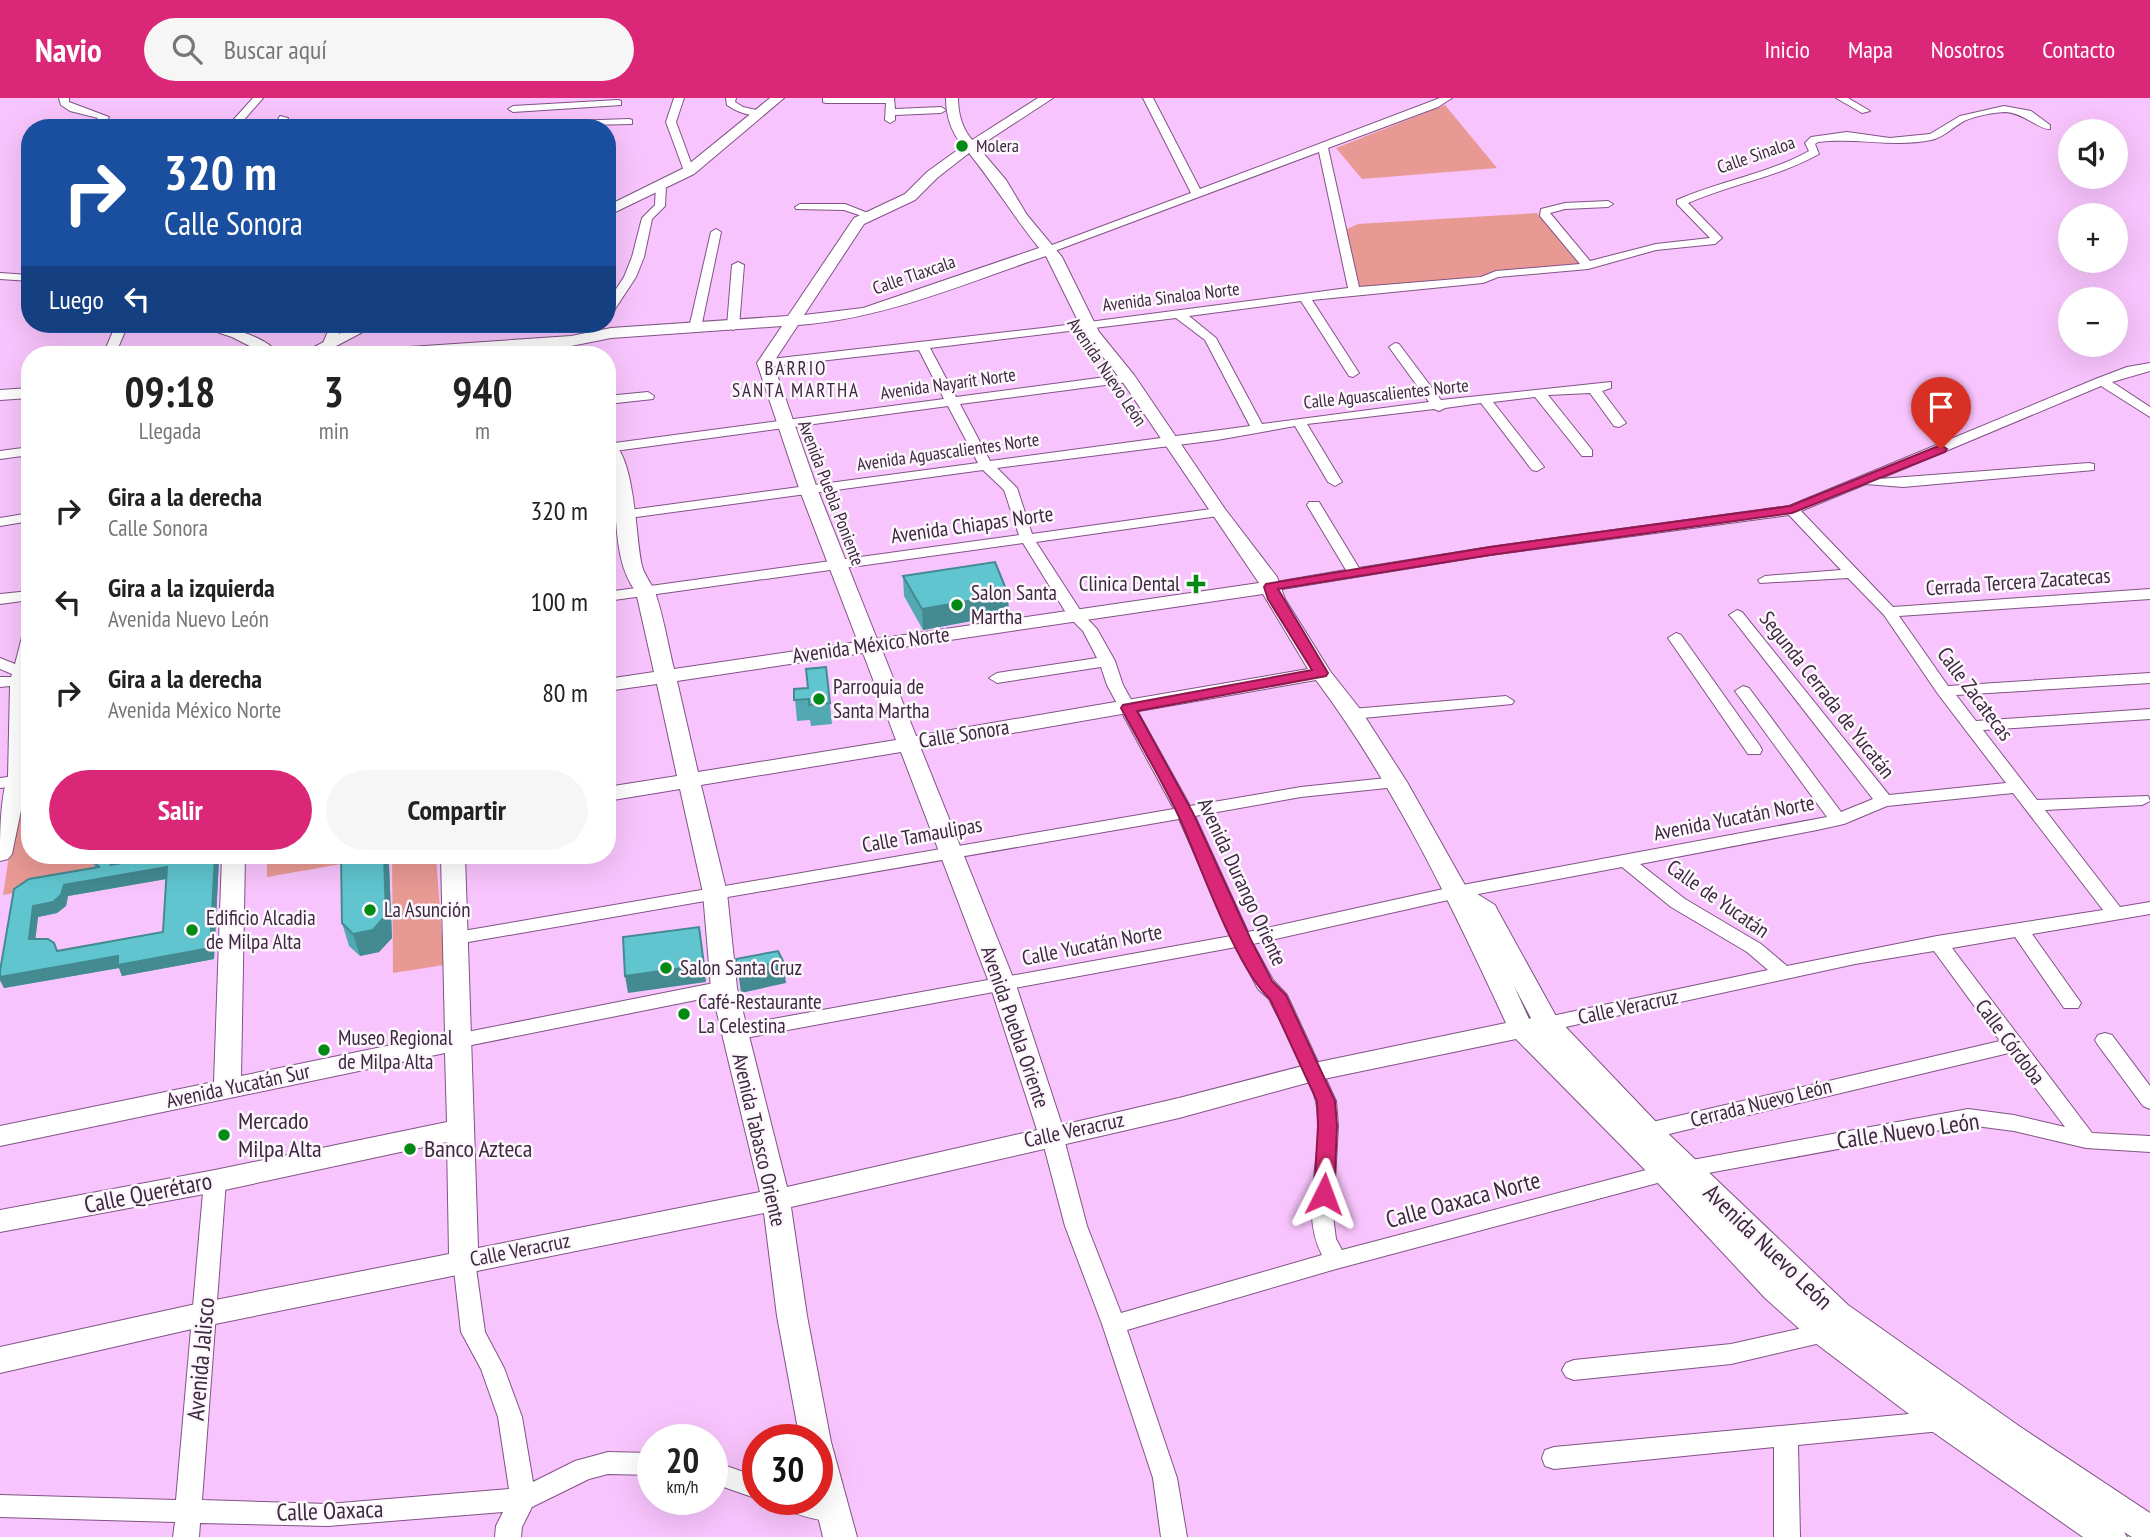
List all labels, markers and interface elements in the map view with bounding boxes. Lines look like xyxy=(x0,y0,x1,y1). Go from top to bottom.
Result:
search box xyxy=(144,18,634,81)
text: Navio xyxy=(35,28,102,71)
icon: search xyxy=(168,30,206,68)
text: Buscar aquí xyxy=(224,33,327,66)
text: Inicio xyxy=(1764,34,1810,65)
text: Mapa xyxy=(1848,34,1893,65)
text: Nosotros xyxy=(1931,34,2004,65)
text: Contacto xyxy=(2042,34,2115,65)
map controls xyxy=(2058,119,2128,357)
button: sound xyxy=(2058,119,2128,189)
street label: Calle Sinaloa xyxy=(1714,131,1798,179)
place label: Molera xyxy=(976,134,1019,157)
marker: Molera xyxy=(954,138,970,154)
text: 320 m xyxy=(164,140,277,204)
icon: right xyxy=(49,147,140,238)
text: Calle Sonora xyxy=(164,202,303,244)
button: + xyxy=(2058,203,2128,273)
street label: Calle Tlaxcala xyxy=(869,250,958,299)
street label: Avenida Sinaloa Norte xyxy=(1101,277,1241,316)
icon: left xyxy=(118,280,156,318)
text: Luego xyxy=(49,283,104,316)
button: − xyxy=(2058,287,2128,357)
street label: Avenida Nuevo León xyxy=(1063,313,1152,430)
district label: BARRIO SANTA MARTHA xyxy=(732,356,860,402)
street label: Avenida Nayarit Norte xyxy=(879,363,1017,404)
text: 09:18 xyxy=(124,364,215,419)
text: 3 xyxy=(324,364,344,419)
text: 940 xyxy=(452,364,513,419)
street label: Calle Aguascalientes Norte xyxy=(1302,373,1470,414)
pin xyxy=(1911,377,1971,449)
icon: arrive xyxy=(1922,388,1960,426)
text: Llegada xyxy=(139,416,201,445)
text: min xyxy=(319,416,349,445)
text: m xyxy=(475,416,490,445)
street label: Avenida Puebla Poniente xyxy=(793,417,870,569)
street label: Avenida Aguascalientes Norte xyxy=(855,427,1041,476)
text: Gira a la derecha xyxy=(108,480,262,513)
icon: right xyxy=(49,492,87,530)
text: 320 m xyxy=(530,494,588,527)
street label: Avenida Chiapas Norte xyxy=(889,500,1055,549)
text: Calle Sonora xyxy=(108,513,208,542)
street label: Cerrada Tercera Zacatecas xyxy=(1925,562,2111,601)
place label: Clinica Dental xyxy=(1079,570,1180,597)
text: Gira a la izquierda xyxy=(108,571,275,604)
marker: Clinica Dental xyxy=(1186,574,1206,594)
place label: Salon Santa Martha xyxy=(971,579,1057,630)
icon: left xyxy=(49,583,87,621)
text: 100 m xyxy=(530,585,588,618)
marker: Salon Santa Martha xyxy=(949,597,965,613)
text: Avenida Nuevo León xyxy=(108,604,269,633)
street label: Segunda Cerrada de Yucatán xyxy=(1754,606,1901,784)
street label: Avenida México Norte xyxy=(791,620,951,669)
street label: Calle Zacatecas xyxy=(1931,641,2019,746)
text: Gira a la derecha xyxy=(108,662,262,695)
place label: Parroquia de Santa Martha xyxy=(833,673,930,724)
icon: right xyxy=(49,674,87,712)
text: 80 m xyxy=(542,676,588,709)
marker: Parroquia de Santa Martha xyxy=(811,691,827,707)
text: Avenida México Norte xyxy=(108,695,281,724)
street label: Calle Sonora xyxy=(917,713,1011,754)
button: Salir xyxy=(49,770,312,850)
button: Compartir xyxy=(326,770,588,850)
street label: Avenida Yucatán Norte xyxy=(1651,789,1817,846)
street label: Avenida Durango Oriente xyxy=(1192,794,1293,970)
street label: Calle Tamaulipas xyxy=(860,811,984,858)
street label: Calle de Yucatán xyxy=(1662,853,1775,944)
place label: La Asunción xyxy=(384,896,470,923)
marker: La Asunción xyxy=(362,902,378,918)
place label: Edificio Alcadia de Milpa Alta xyxy=(206,904,316,955)
street label: Calle Yucatán Norte xyxy=(1020,918,1164,971)
marker: Edificio Alcadia de Milpa Alta xyxy=(184,922,200,938)
street label: Avenida Puebla Oriente xyxy=(975,942,1056,1111)
place label: Salon Santa Cruz xyxy=(680,954,802,981)
marker: Salon Santa Cruz xyxy=(658,960,674,976)
street label: Calle Veracruz xyxy=(1575,983,1680,1030)
place label: Café-Restaurante La Celestina xyxy=(698,988,822,1039)
street label: Calle Córdoba xyxy=(1969,994,2051,1090)
marker: Café-Restaurante La Celestina xyxy=(676,1006,692,1022)
place label: Museo Regional de Milpa Alta xyxy=(338,1024,453,1075)
marker: Museo Regional de Milpa Alta xyxy=(316,1042,332,1058)
street label: Avenida Tabasco Oriente xyxy=(726,1051,792,1229)
street label: Avenida Yucatán Sur xyxy=(164,1057,313,1114)
street label: Cerrada Nuevo León xyxy=(1687,1072,1834,1133)
place label: Mercado Milpa Alta xyxy=(238,1105,322,1164)
street label: Calle Nuevo León xyxy=(1835,1105,1981,1156)
street label: Calle Veracruz xyxy=(1021,1106,1126,1153)
marker: Mercado Milpa Alta xyxy=(216,1127,232,1143)
place label: Banco Azteca xyxy=(424,1133,532,1164)
marker: Banco Azteca xyxy=(402,1141,418,1157)
position arrow xyxy=(1287,1157,1361,1231)
street label: Calle Oaxaca Norte xyxy=(1382,1164,1544,1235)
street label: Calle Querétaro xyxy=(81,1165,214,1220)
street label: Avenida Nuevo León xyxy=(1697,1177,1839,1316)
street label: Calle Veracruz xyxy=(467,1227,572,1272)
street label: Avenida Jalisco xyxy=(180,1296,221,1422)
speed limit sign: 30 xyxy=(742,1424,833,1515)
text: 20 xyxy=(666,1437,699,1483)
text: km/h xyxy=(667,1475,698,1498)
street label: Calle Oaxaca xyxy=(276,1493,384,1528)

